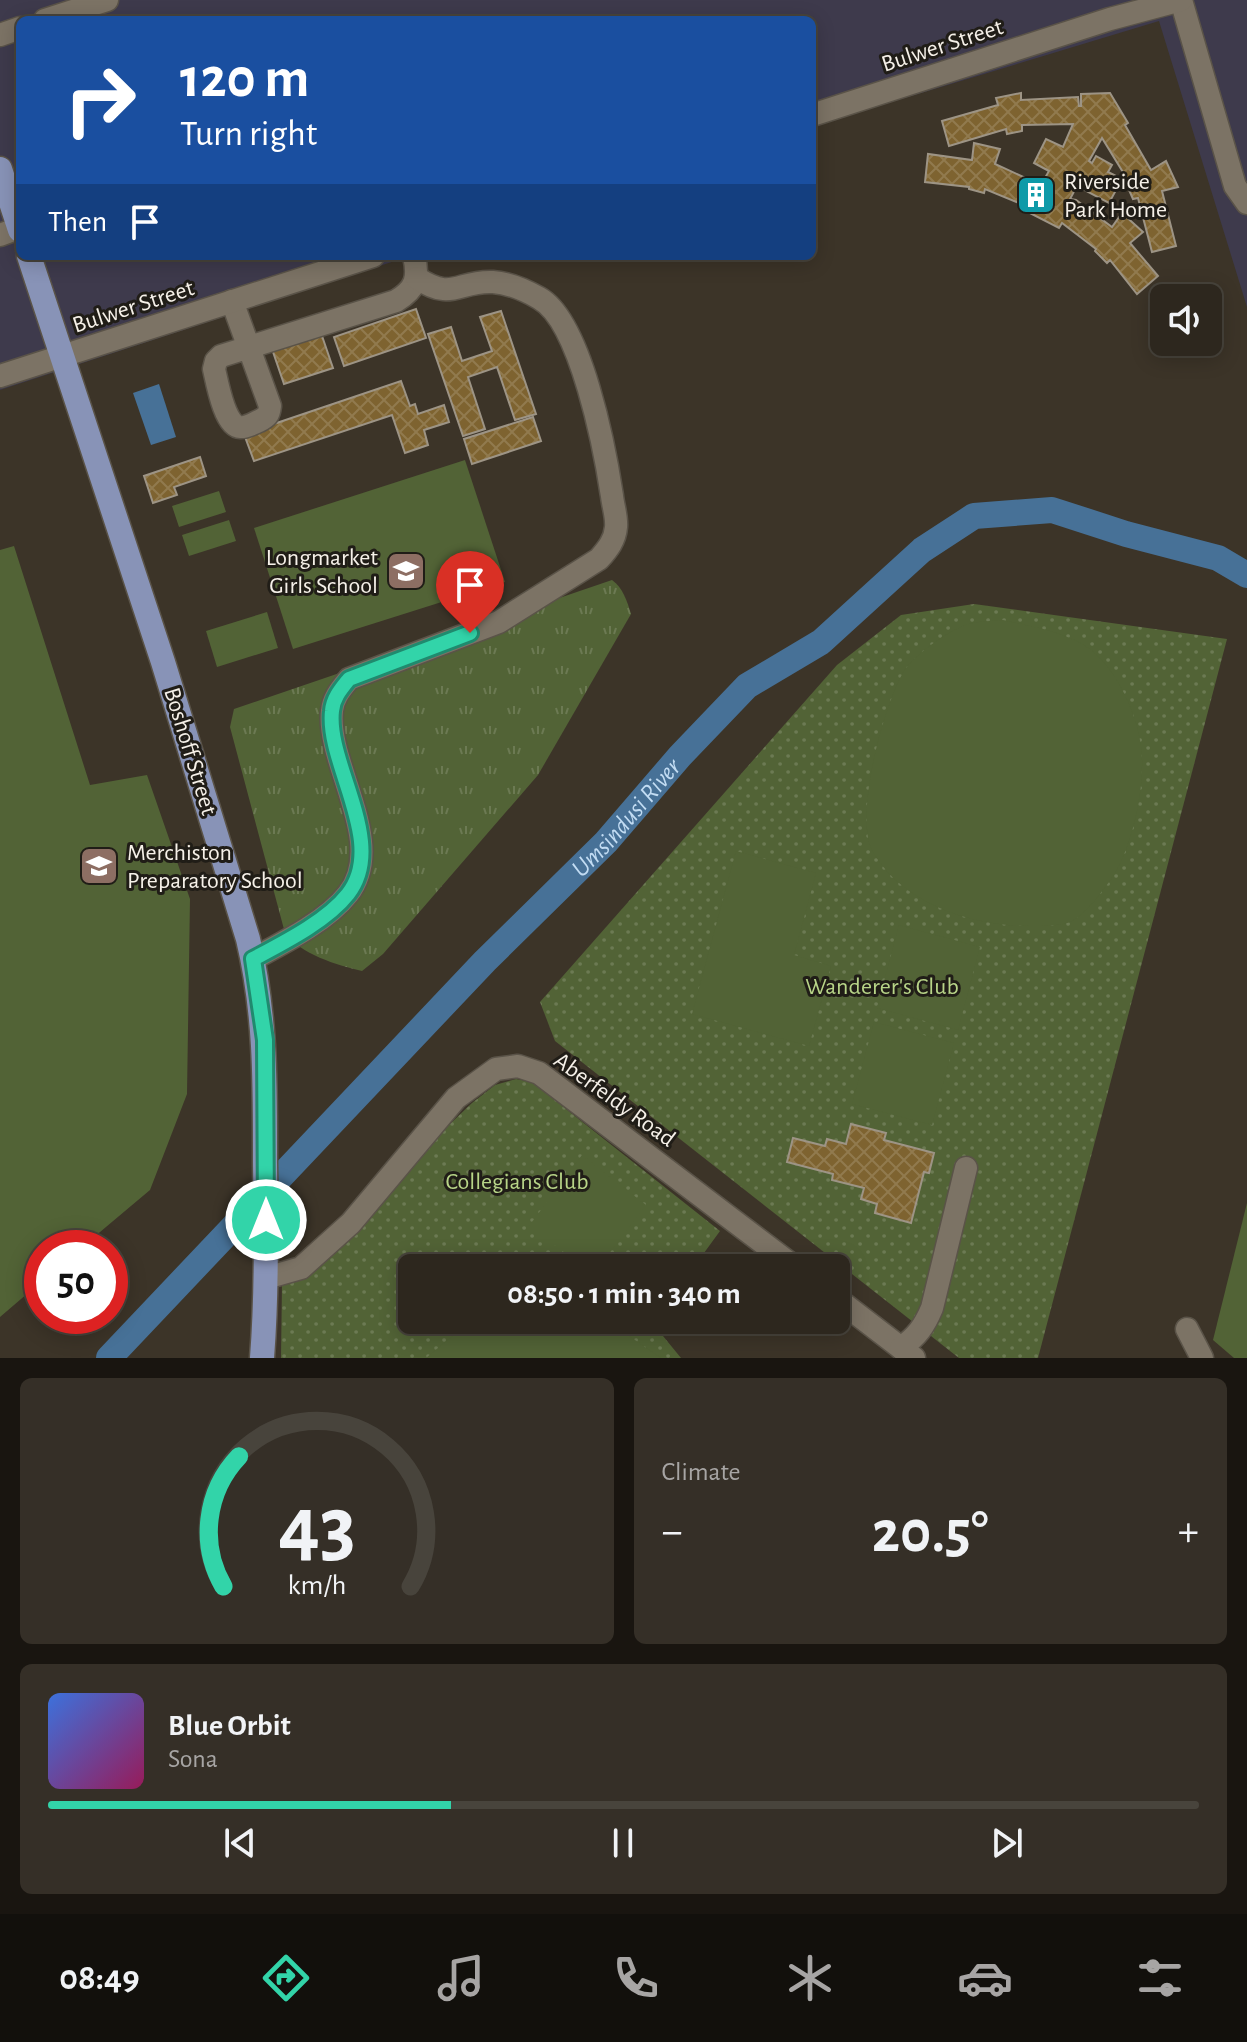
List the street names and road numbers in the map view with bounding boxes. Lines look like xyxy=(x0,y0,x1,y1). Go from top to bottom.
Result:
street label: Bulwer Street xyxy=(879,15,1006,77)
street label: Bulwer Street xyxy=(70,276,197,338)
street label: Boshoff Street xyxy=(159,685,221,818)
street label: Aberfeldy Road xyxy=(549,1048,679,1152)

